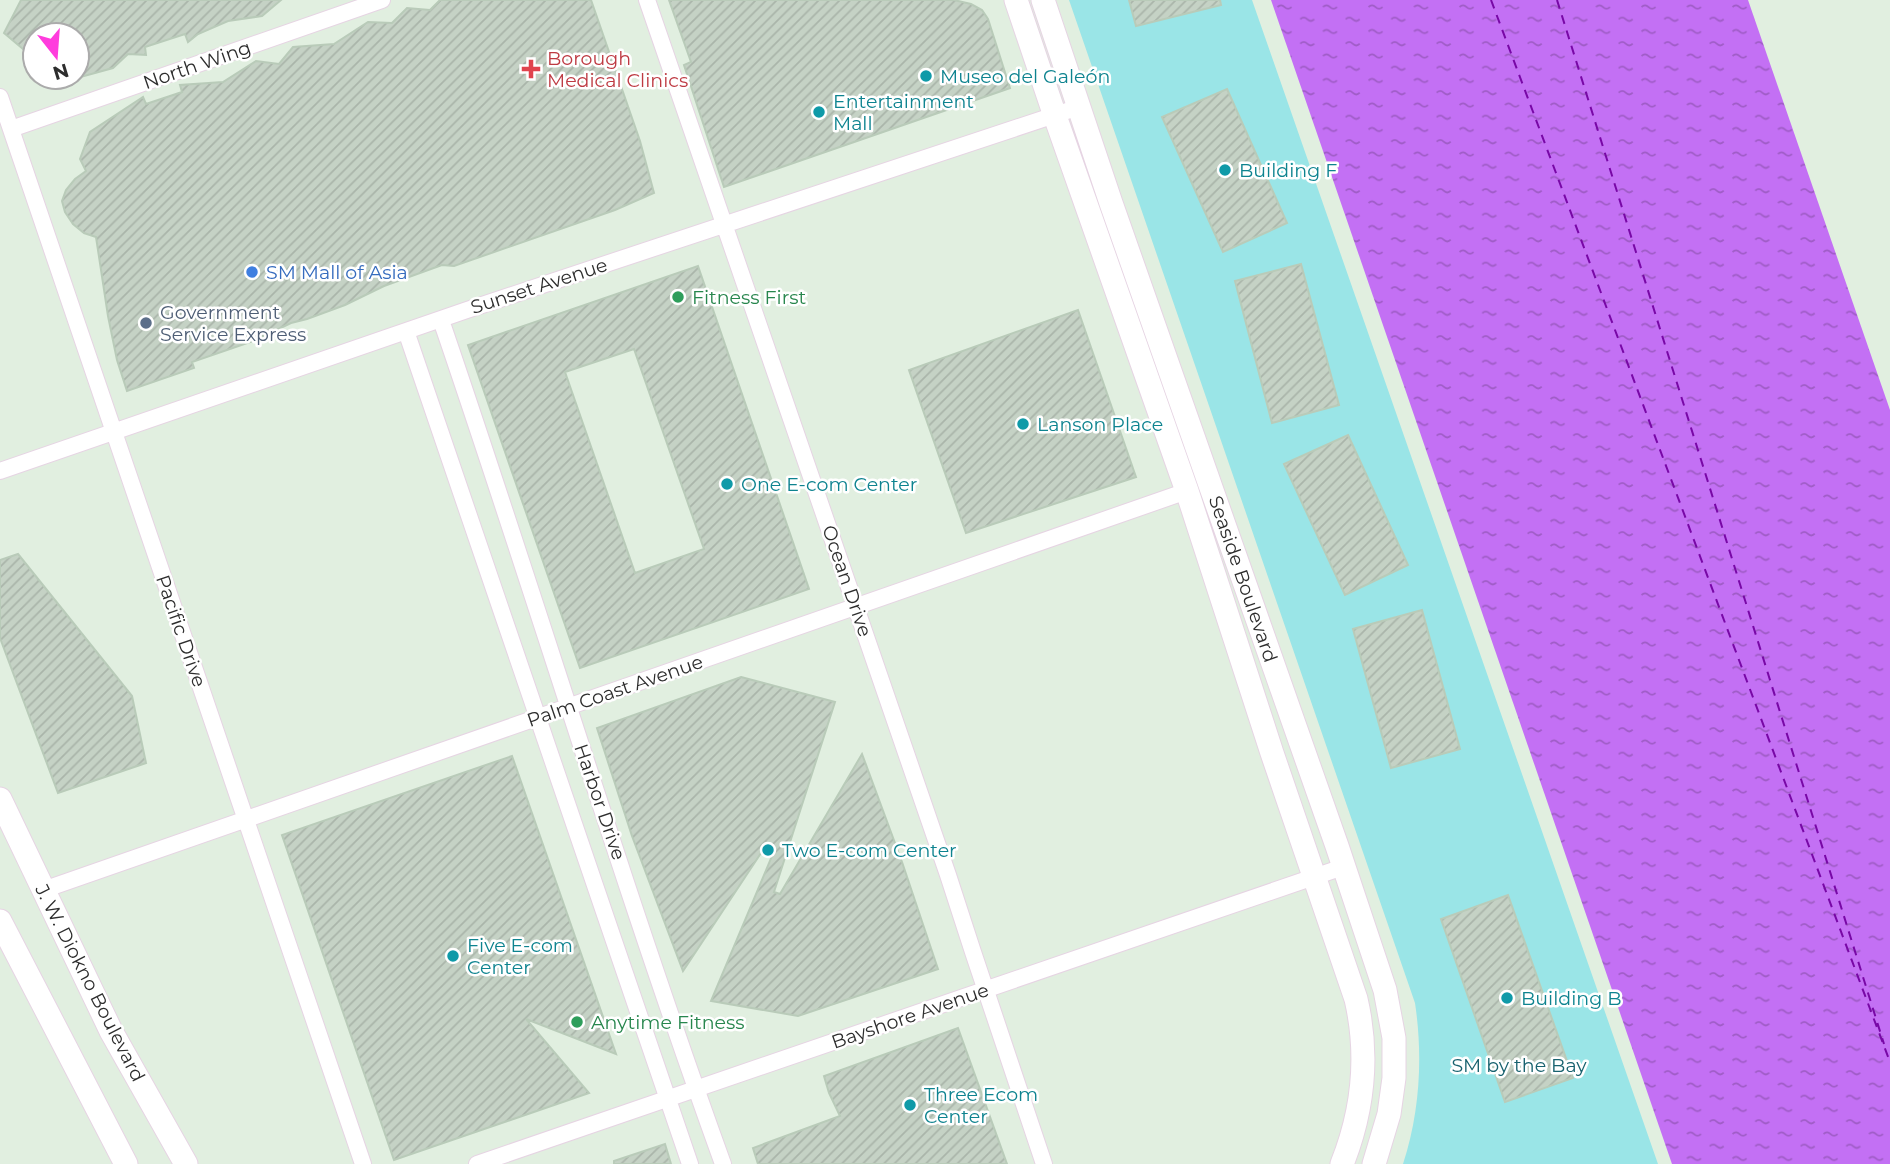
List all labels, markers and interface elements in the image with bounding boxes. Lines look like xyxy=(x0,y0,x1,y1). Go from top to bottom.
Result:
north arrow xyxy=(21,21,91,91)
street label: North Wing xyxy=(140,36,254,94)
place label: Borough Medical Clinics xyxy=(547,47,688,92)
text: N xyxy=(50,59,72,85)
marker: Borough Medical Clinics xyxy=(521,59,541,79)
place label: Museo del Galeón xyxy=(940,65,1110,88)
marker: Museo del Galeón xyxy=(918,68,934,84)
place label: Entertainment Mall xyxy=(833,90,974,135)
marker: Entertainment Mall xyxy=(811,104,827,120)
place label: Building F xyxy=(1239,159,1337,182)
marker: Building F xyxy=(1217,162,1233,178)
street label: Sunset Avenue xyxy=(468,253,610,319)
place label: SM Mall of Asia xyxy=(266,261,408,284)
marker: SM Mall of Asia xyxy=(244,264,260,280)
place label: Fitness First xyxy=(692,286,807,309)
marker: Fitness First xyxy=(670,289,686,305)
place label: Government Service Express xyxy=(160,301,306,346)
marker: Government Service Express xyxy=(138,315,154,331)
place label: Lanson Place xyxy=(1037,413,1163,436)
marker: Lanson Place xyxy=(1015,416,1031,432)
place label: One E-com Center xyxy=(741,473,917,496)
marker: One E-com Center xyxy=(719,476,735,492)
street label: Seaside Boulevard xyxy=(1204,493,1282,665)
street label: Ocean Drive xyxy=(817,522,877,640)
street label: Pacific Drive xyxy=(151,572,211,690)
street label: Palm Coast Avenue xyxy=(524,650,706,732)
street label: Harbor Drive xyxy=(569,741,631,863)
place label: Two E-com Center xyxy=(782,839,957,862)
marker: Two E-com Center xyxy=(760,842,776,858)
street label: J. W. Diokno Boulevard xyxy=(30,880,150,1085)
place label: Five E-com Center xyxy=(467,934,573,979)
marker: Five E-com Center xyxy=(445,948,461,964)
street label: Bayshore Avenue xyxy=(828,978,992,1054)
place label: Building B xyxy=(1521,987,1621,1010)
marker: Building B xyxy=(1499,990,1515,1006)
place label: Anytime Fitness xyxy=(591,1011,745,1034)
marker: Anytime Fitness xyxy=(569,1014,585,1030)
park label: SM by the Bay xyxy=(1451,1054,1587,1077)
place label: Three Ecom Center xyxy=(924,1083,1038,1128)
marker: Three Ecom Center xyxy=(902,1097,918,1113)

